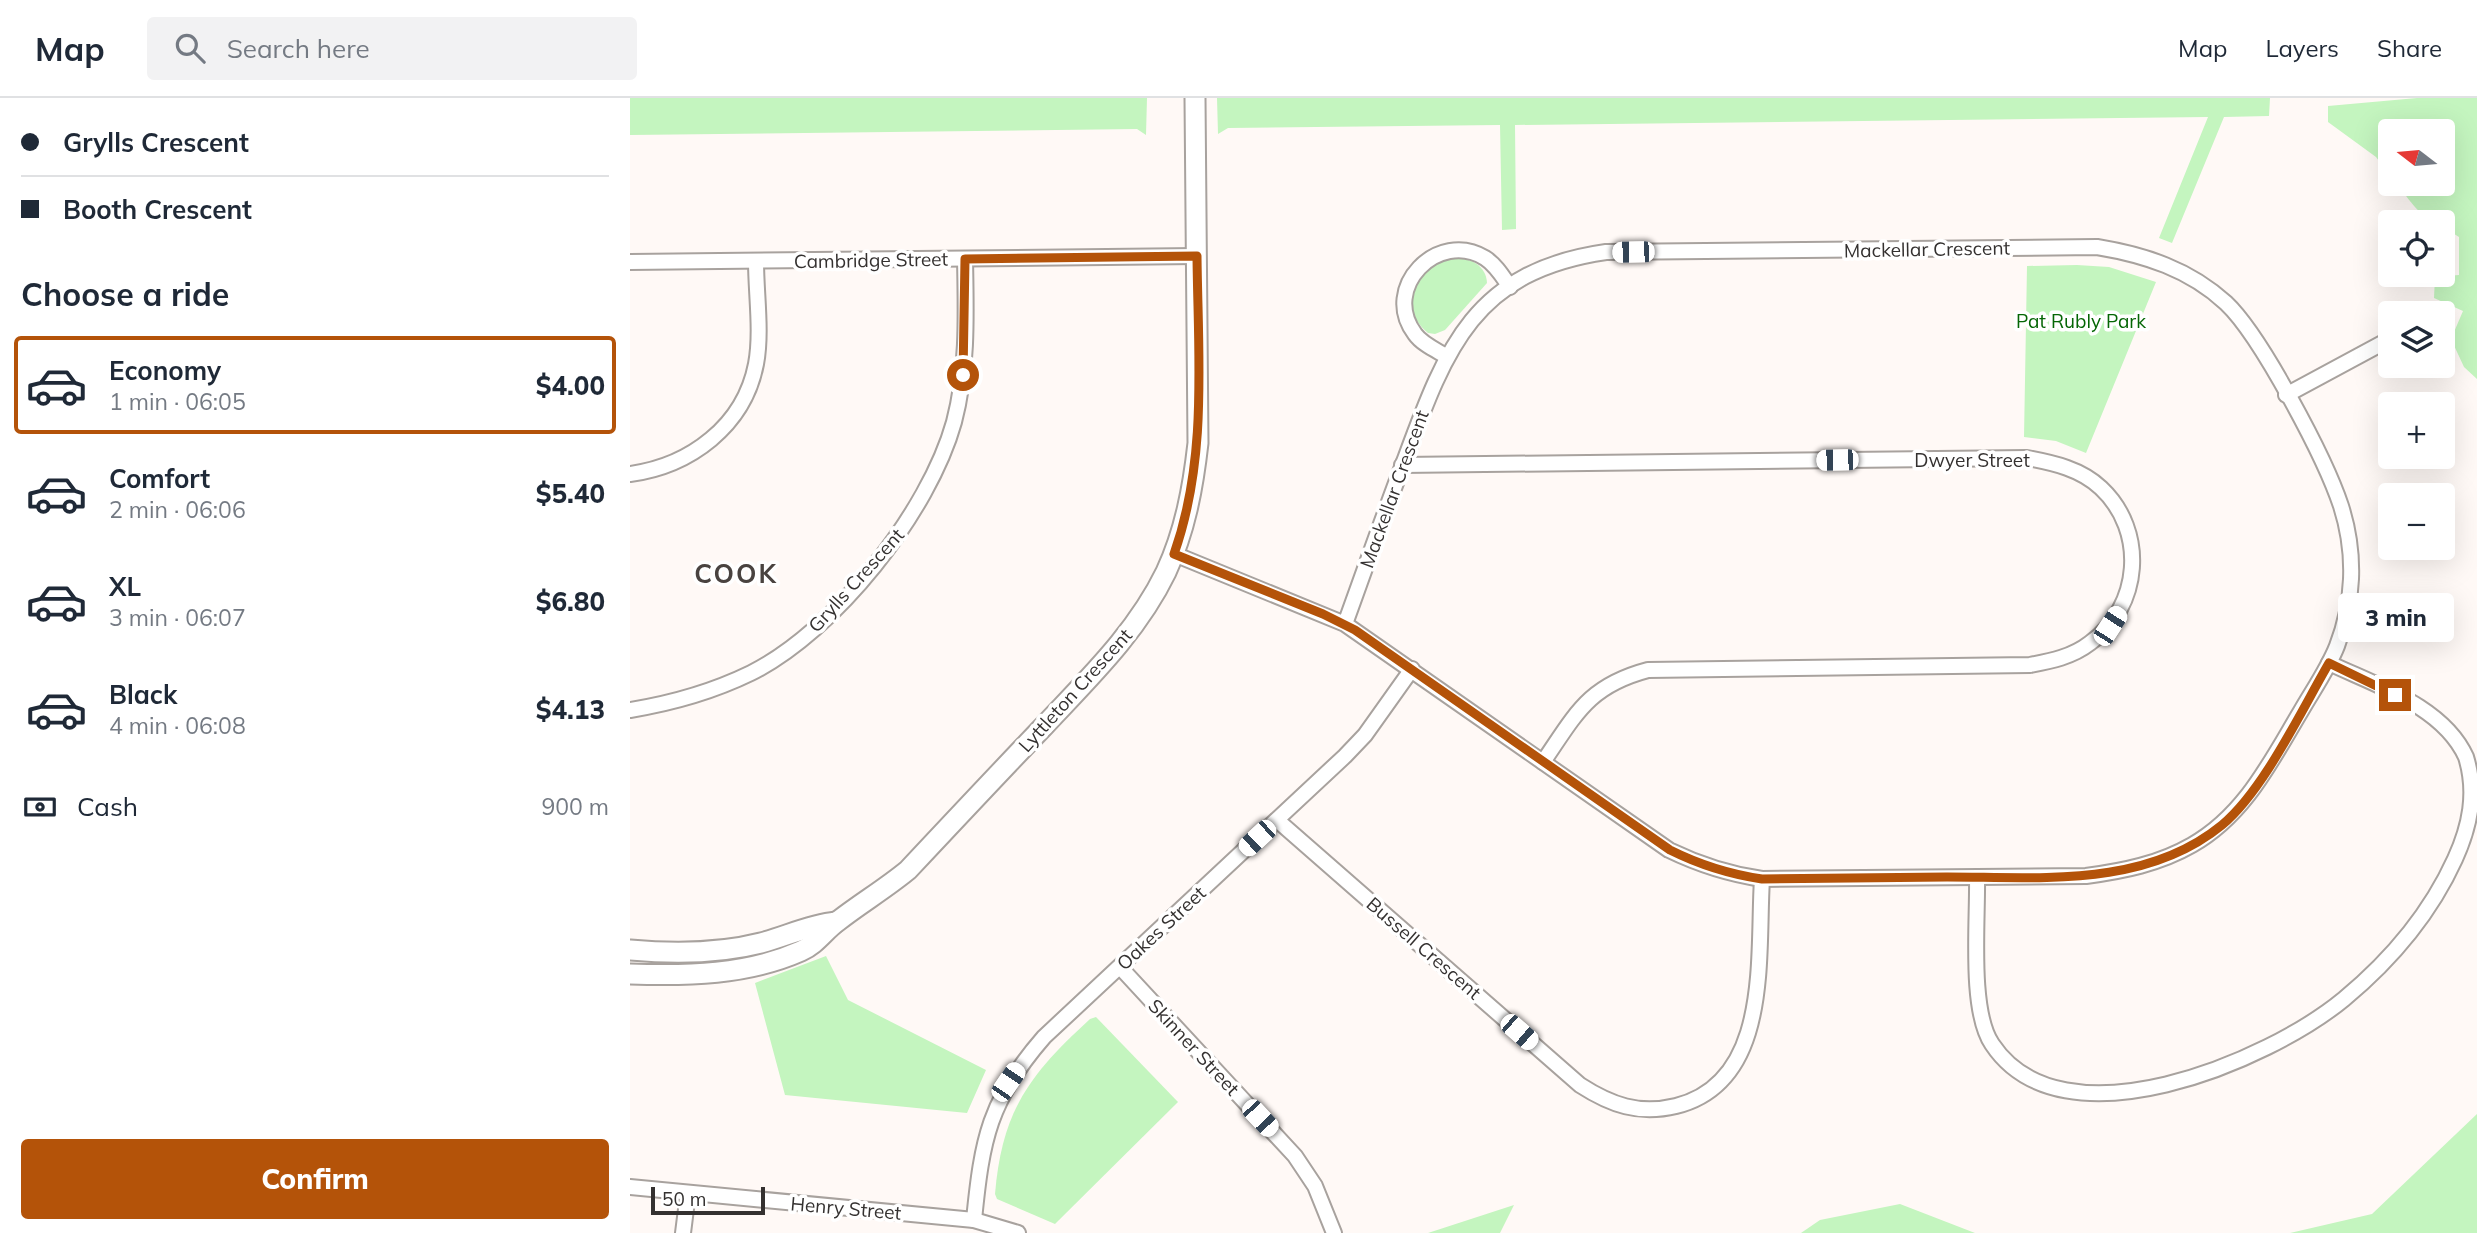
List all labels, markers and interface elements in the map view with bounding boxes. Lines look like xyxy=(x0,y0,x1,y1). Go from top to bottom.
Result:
search box xyxy=(147,17,637,80)
text: Map xyxy=(35,28,105,69)
icon: search xyxy=(171,29,209,67)
text: Search here xyxy=(227,32,370,65)
text: Map xyxy=(2178,33,2227,63)
text: Layers xyxy=(2265,33,2339,63)
text: Share xyxy=(2377,33,2442,63)
north arrow xyxy=(2378,119,2455,196)
map controls xyxy=(2378,119,2455,560)
text: Grylls Crescent xyxy=(63,126,249,159)
text: Booth Crescent xyxy=(63,193,252,226)
button: locate xyxy=(2378,210,2455,287)
street label: Mackellar Crescent xyxy=(1844,236,2011,262)
car xyxy=(1612,241,1655,263)
street label: Cambridge Street xyxy=(794,247,949,273)
text: Choose a ride xyxy=(21,274,229,314)
button: layers xyxy=(2378,301,2455,378)
park label: Pat Rubly Park xyxy=(2016,309,2146,333)
icon: car xyxy=(25,354,88,417)
text: Economy xyxy=(109,354,221,387)
route start xyxy=(947,359,979,391)
text: $4.00 xyxy=(536,369,605,402)
text: 1 min · 06:05 xyxy=(109,387,246,416)
button: + xyxy=(2378,392,2455,469)
street label: Mackellar Crescent xyxy=(1354,407,1434,571)
street label: Dwyer Street xyxy=(1914,448,2030,472)
car xyxy=(1816,449,1859,471)
icon: car xyxy=(25,462,88,525)
text: Comfort xyxy=(109,462,210,495)
text: $5.40 xyxy=(536,477,605,510)
button: − xyxy=(2378,483,2455,560)
text: 2 min · 06:06 xyxy=(109,495,246,524)
street label: Grylls Crescent xyxy=(803,523,909,637)
district label: COOK xyxy=(694,557,778,590)
icon: car xyxy=(25,570,88,633)
text: XL xyxy=(109,570,141,603)
text: $6.80 xyxy=(536,585,605,618)
callout: 3 min xyxy=(2337,594,2453,642)
text: 3 min · 06:07 xyxy=(109,603,246,632)
car xyxy=(2090,603,2131,649)
text: 3 min xyxy=(2365,603,2427,632)
street label: Lyttleton Crescent xyxy=(1013,623,1137,757)
icon: car xyxy=(25,678,88,741)
text: Black xyxy=(109,678,177,711)
route end xyxy=(2379,679,2411,711)
text: $4.13 xyxy=(536,693,605,726)
text: 4 min · 06:08 xyxy=(109,711,246,740)
icon: cash xyxy=(21,788,59,826)
text: Cash xyxy=(77,790,138,823)
text: 900 m xyxy=(541,792,609,821)
car xyxy=(1235,816,1280,860)
street label: Oakes Street xyxy=(1112,880,1211,975)
street label: Bussell Crescent xyxy=(1362,892,1486,1005)
street label: Skinner Street xyxy=(1143,994,1245,1100)
car xyxy=(1497,1010,1542,1054)
car xyxy=(988,1059,1029,1105)
car xyxy=(1238,1095,1283,1141)
button: Confirm xyxy=(21,1139,609,1219)
scale bar xyxy=(651,1184,765,1216)
text: 50 m xyxy=(662,1187,706,1211)
street label: Henry Street xyxy=(790,1191,903,1225)

